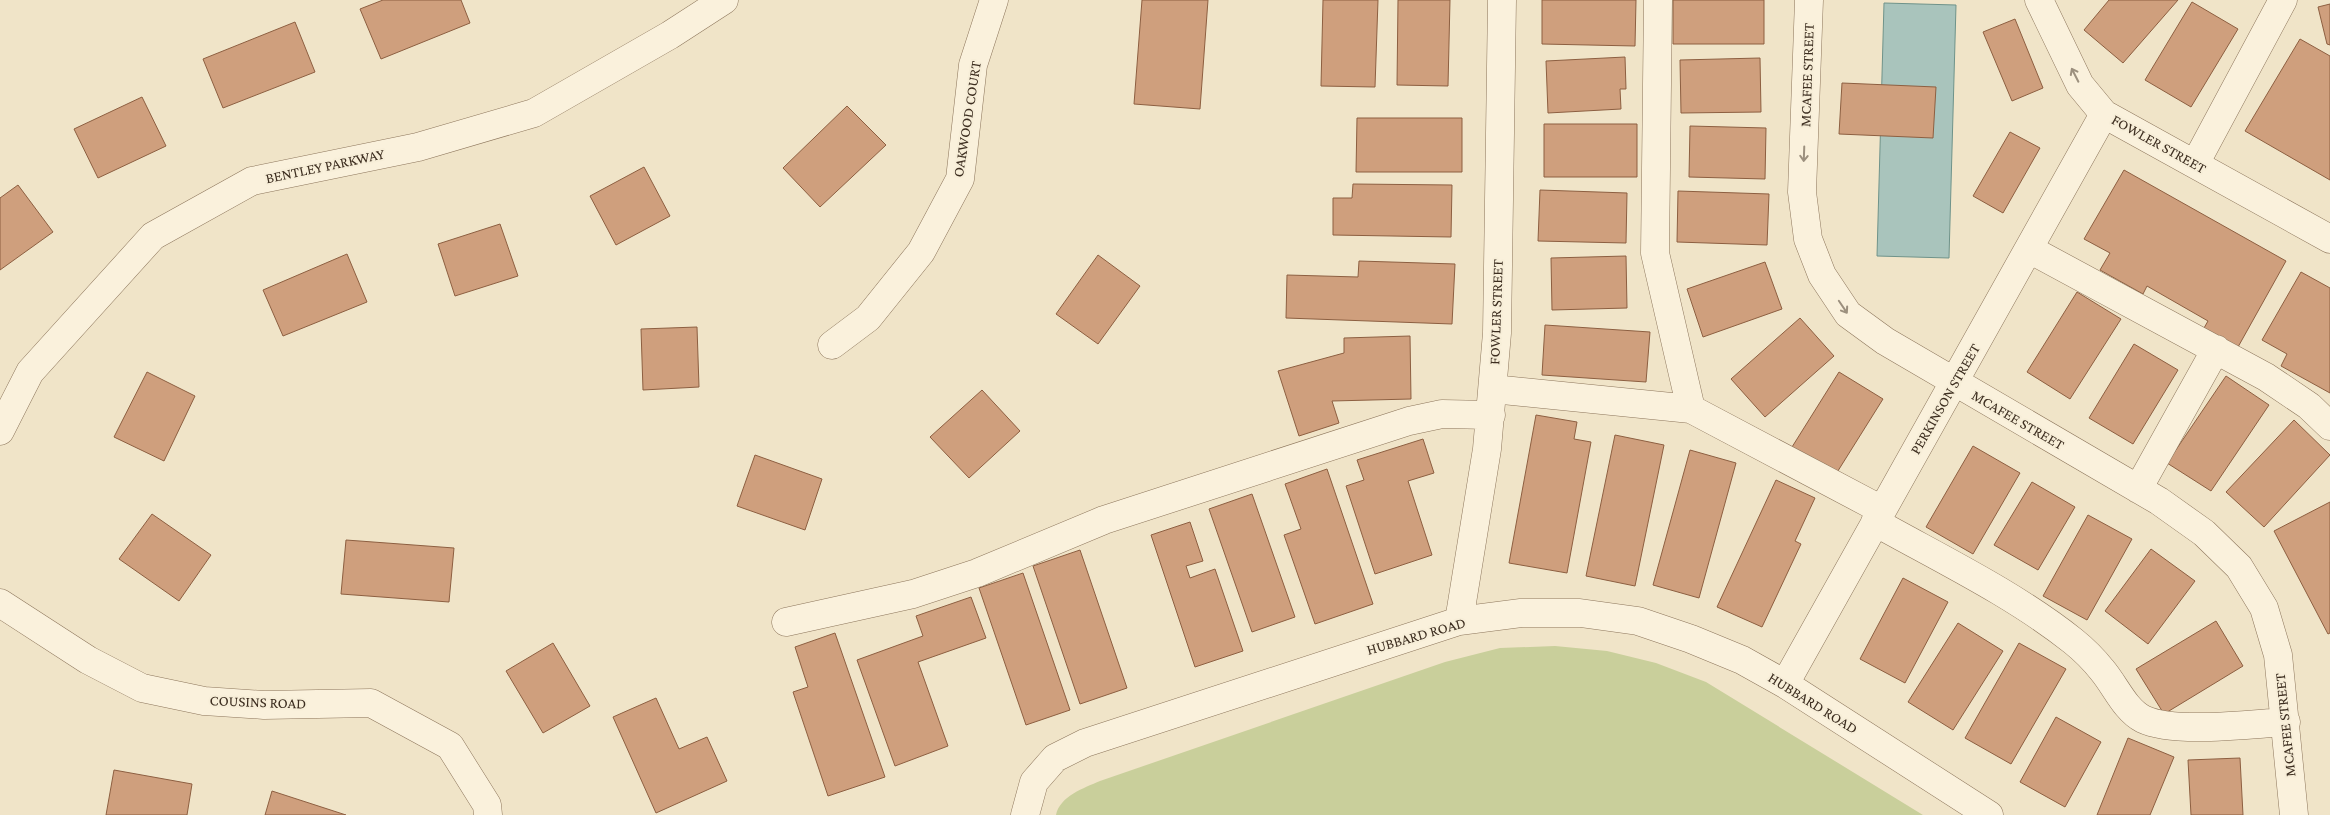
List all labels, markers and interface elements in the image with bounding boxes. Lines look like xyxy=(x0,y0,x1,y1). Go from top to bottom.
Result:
street label: MCAFEE STREET xyxy=(1797,23,1817,127)
street label: OAKWOOD COURT xyxy=(950,60,984,178)
one-way arrow xyxy=(2070,68,2079,83)
street label: FOWLER STREET xyxy=(2109,111,2209,177)
one-way arrow xyxy=(1799,145,1809,161)
street label: BENTLEY PARKWAY xyxy=(264,146,386,186)
street label: FOWLER STREET xyxy=(1486,259,1506,365)
one-way arrow xyxy=(1838,300,1848,314)
street label: PERKINSON STREET xyxy=(1907,341,1983,457)
street label: MCAFEE STREET xyxy=(1969,387,2067,453)
street label: HUBBARD ROAD xyxy=(1365,614,1467,658)
street label: HUBBARD ROAD xyxy=(1765,669,1861,737)
street label: MCAFEE STREET xyxy=(2272,672,2298,778)
street label: COUSINS ROAD xyxy=(210,692,306,712)

